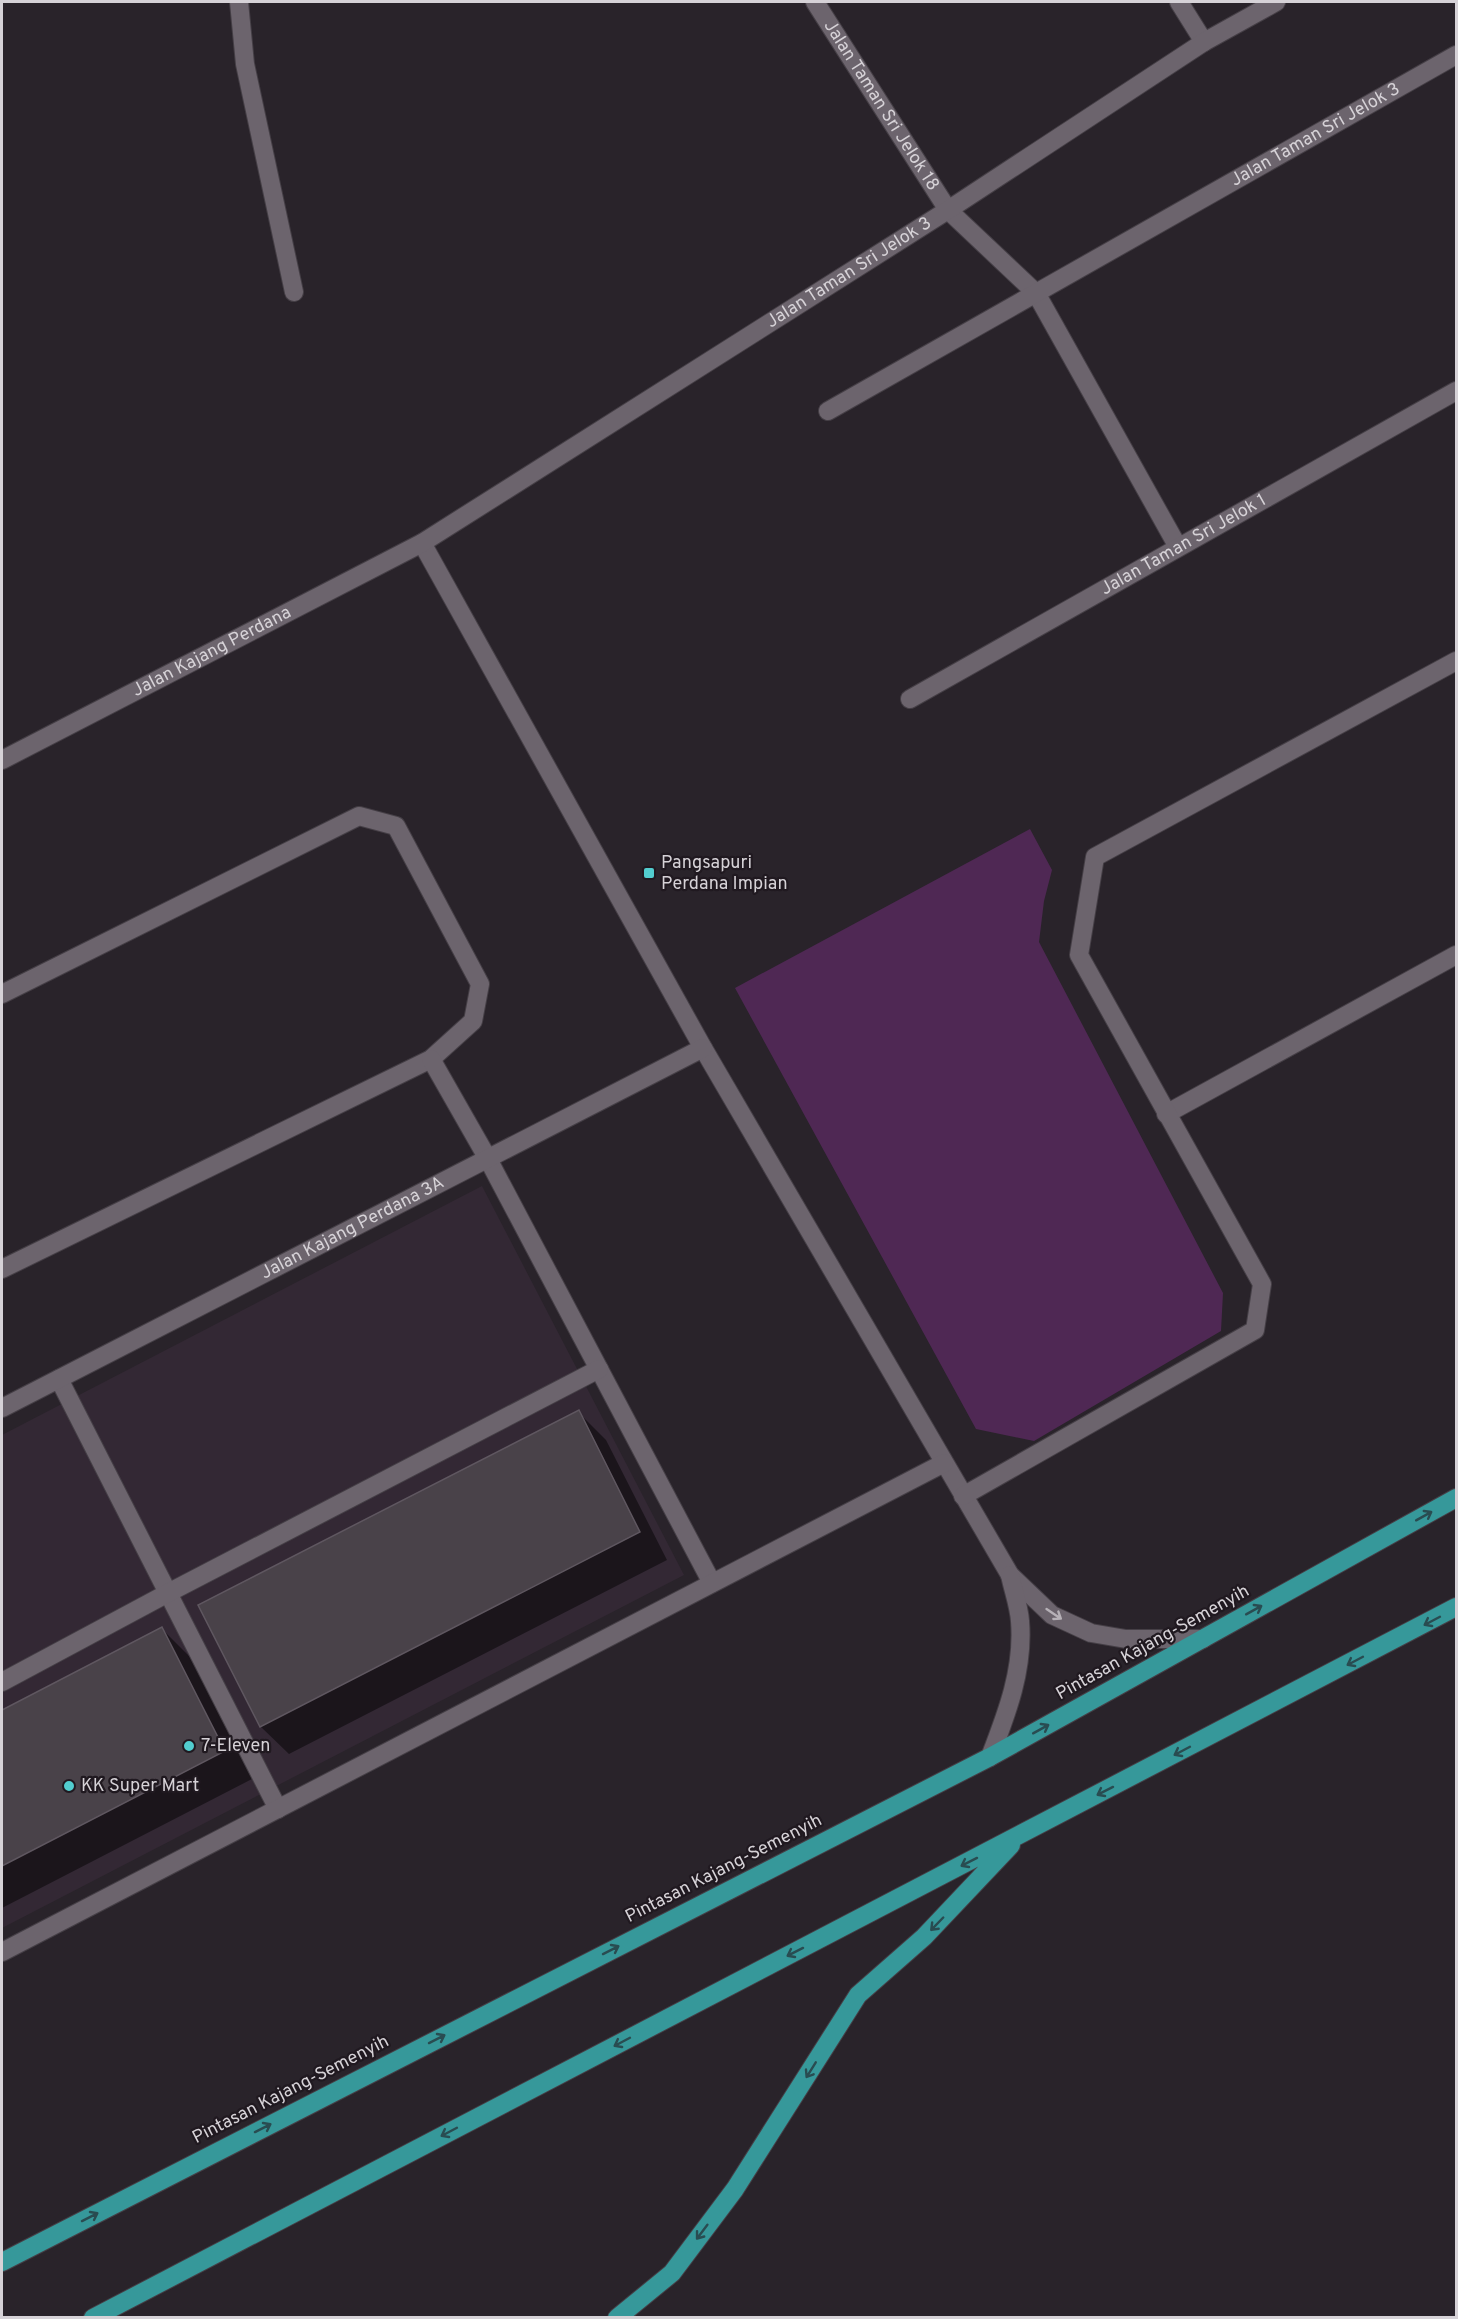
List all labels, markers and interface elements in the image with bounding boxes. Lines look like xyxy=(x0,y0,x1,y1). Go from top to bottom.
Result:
street label: Jalan Taman Sri Jelok 18 xyxy=(818,16,944,195)
street label: Jalan Taman Sri Jelok 3 xyxy=(1226,78,1404,192)
street label: Jalan Taman Sri Jelok 3 xyxy=(762,212,936,334)
street label: Jalan Taman Sri Jelok 1 xyxy=(1096,489,1271,601)
street label: Jalan Kajang Perdana xyxy=(128,601,295,702)
place label: Pangsapuri Perdana Impian xyxy=(661,852,788,896)
marker: Pangsapuri Perdana Impian xyxy=(642,866,656,880)
street label: Jalan Kajang Perdana 3A xyxy=(257,1171,448,1285)
one-way arrow xyxy=(1415,1510,1433,1521)
street label: Pintasan Kajang-Semenyih xyxy=(1052,1580,1254,1706)
one-way arrow xyxy=(1245,1604,1262,1616)
one-way arrow xyxy=(1045,1608,1061,1620)
one-way arrow xyxy=(1423,1615,1441,1627)
one-way arrow xyxy=(1346,1656,1364,1667)
one-way arrow xyxy=(1032,1722,1049,1734)
place label: 7-Eleven xyxy=(201,1735,270,1758)
marker: 7-Eleven xyxy=(182,1739,196,1753)
one-way arrow xyxy=(1174,1745,1191,1757)
place label: KK Super Mart xyxy=(81,1775,199,1798)
marker: KK Super Mart xyxy=(62,1779,76,1793)
one-way arrow xyxy=(1097,1786,1115,1798)
street label: Pintasan Kajang-Semenyih xyxy=(622,1809,826,1929)
one-way arrow xyxy=(960,1857,978,1869)
one-way arrow xyxy=(930,1916,944,1931)
one-way arrow xyxy=(601,1944,619,1956)
one-way arrow xyxy=(787,1947,805,1958)
street label: Pintasan Kajang-Semenyih xyxy=(189,2030,393,2150)
one-way arrow xyxy=(428,2033,445,2045)
one-way arrow xyxy=(614,2037,632,2048)
one-way arrow xyxy=(804,2061,816,2078)
one-way arrow xyxy=(254,2122,272,2133)
one-way arrow xyxy=(441,2127,459,2138)
one-way arrow xyxy=(80,2210,98,2222)
one-way arrow xyxy=(696,2223,709,2239)

